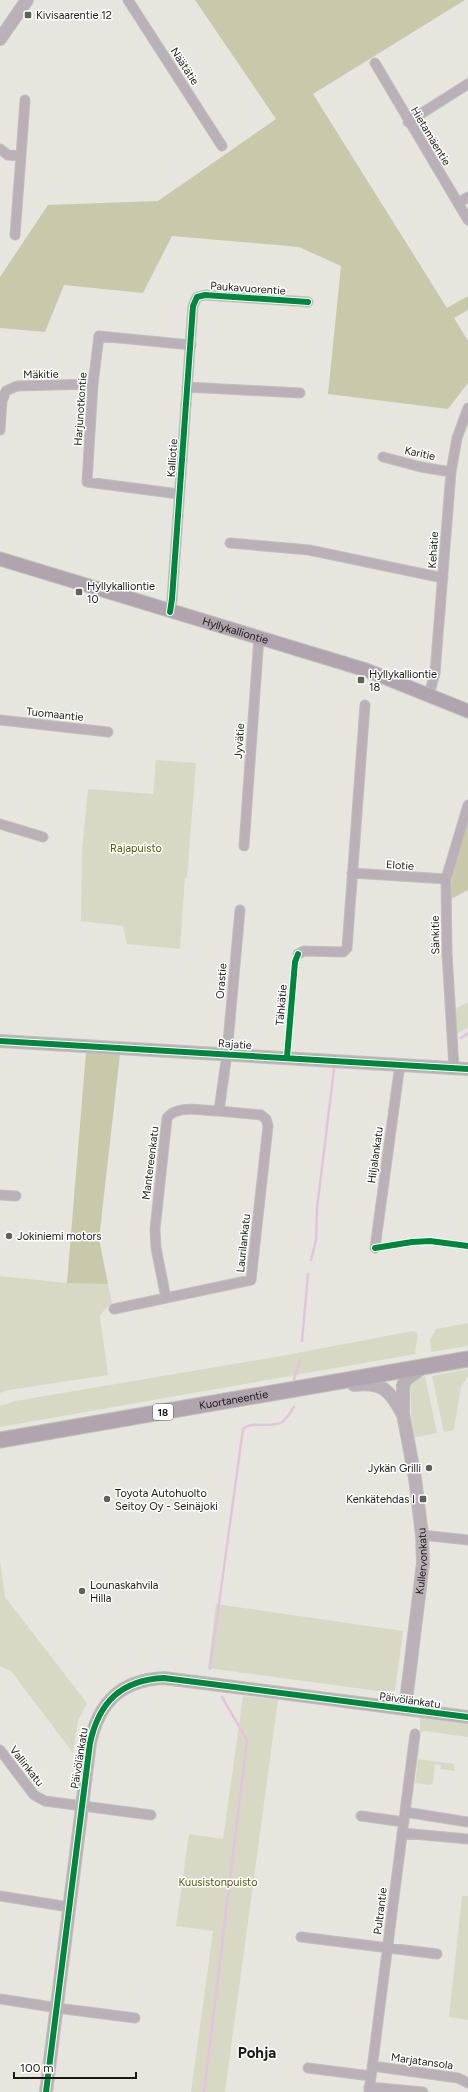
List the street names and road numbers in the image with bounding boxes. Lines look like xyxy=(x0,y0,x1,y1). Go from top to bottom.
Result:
street label: Näätätie xyxy=(168,45,202,88)
street label: Hietamäentie xyxy=(408,104,453,168)
street label: Paukavuorentie xyxy=(210,279,286,298)
street label: Mäkitie xyxy=(23,368,59,381)
street label: Harjunotkontie xyxy=(71,372,90,446)
street label: Kalliotie xyxy=(165,438,180,478)
street label: Karitie xyxy=(403,444,437,463)
street label: Kehätie xyxy=(426,531,441,569)
street label: Hyllykalliontie xyxy=(201,615,270,647)
street label: Tuomaantie xyxy=(26,705,84,724)
street label: Jyvätie xyxy=(232,723,247,759)
street label: Elotie xyxy=(386,858,414,873)
street label: Sänkitie xyxy=(429,915,442,955)
street label: Orastie xyxy=(213,963,230,999)
street label: Tähkätie xyxy=(273,984,290,1026)
street label: Rajatie xyxy=(218,1037,252,1052)
street label: Mantereenkatu xyxy=(140,1125,161,1201)
street label: Hiljalankatu xyxy=(365,1126,386,1184)
street label: Laurilankatu xyxy=(234,1213,253,1273)
street label: Kuortaneentie xyxy=(198,1388,269,1412)
road number: 18 xyxy=(153,1404,173,1420)
street label: Kullervonkatu xyxy=(413,1527,430,1595)
street label: Päivölänkatu xyxy=(378,1690,441,1711)
street label: Päivölänkatu xyxy=(68,1727,91,1790)
street label: Vallinkatu xyxy=(7,1744,46,1789)
street label: Pultrantie xyxy=(371,1887,390,1935)
street label: Marjatansola xyxy=(390,2051,454,2072)

